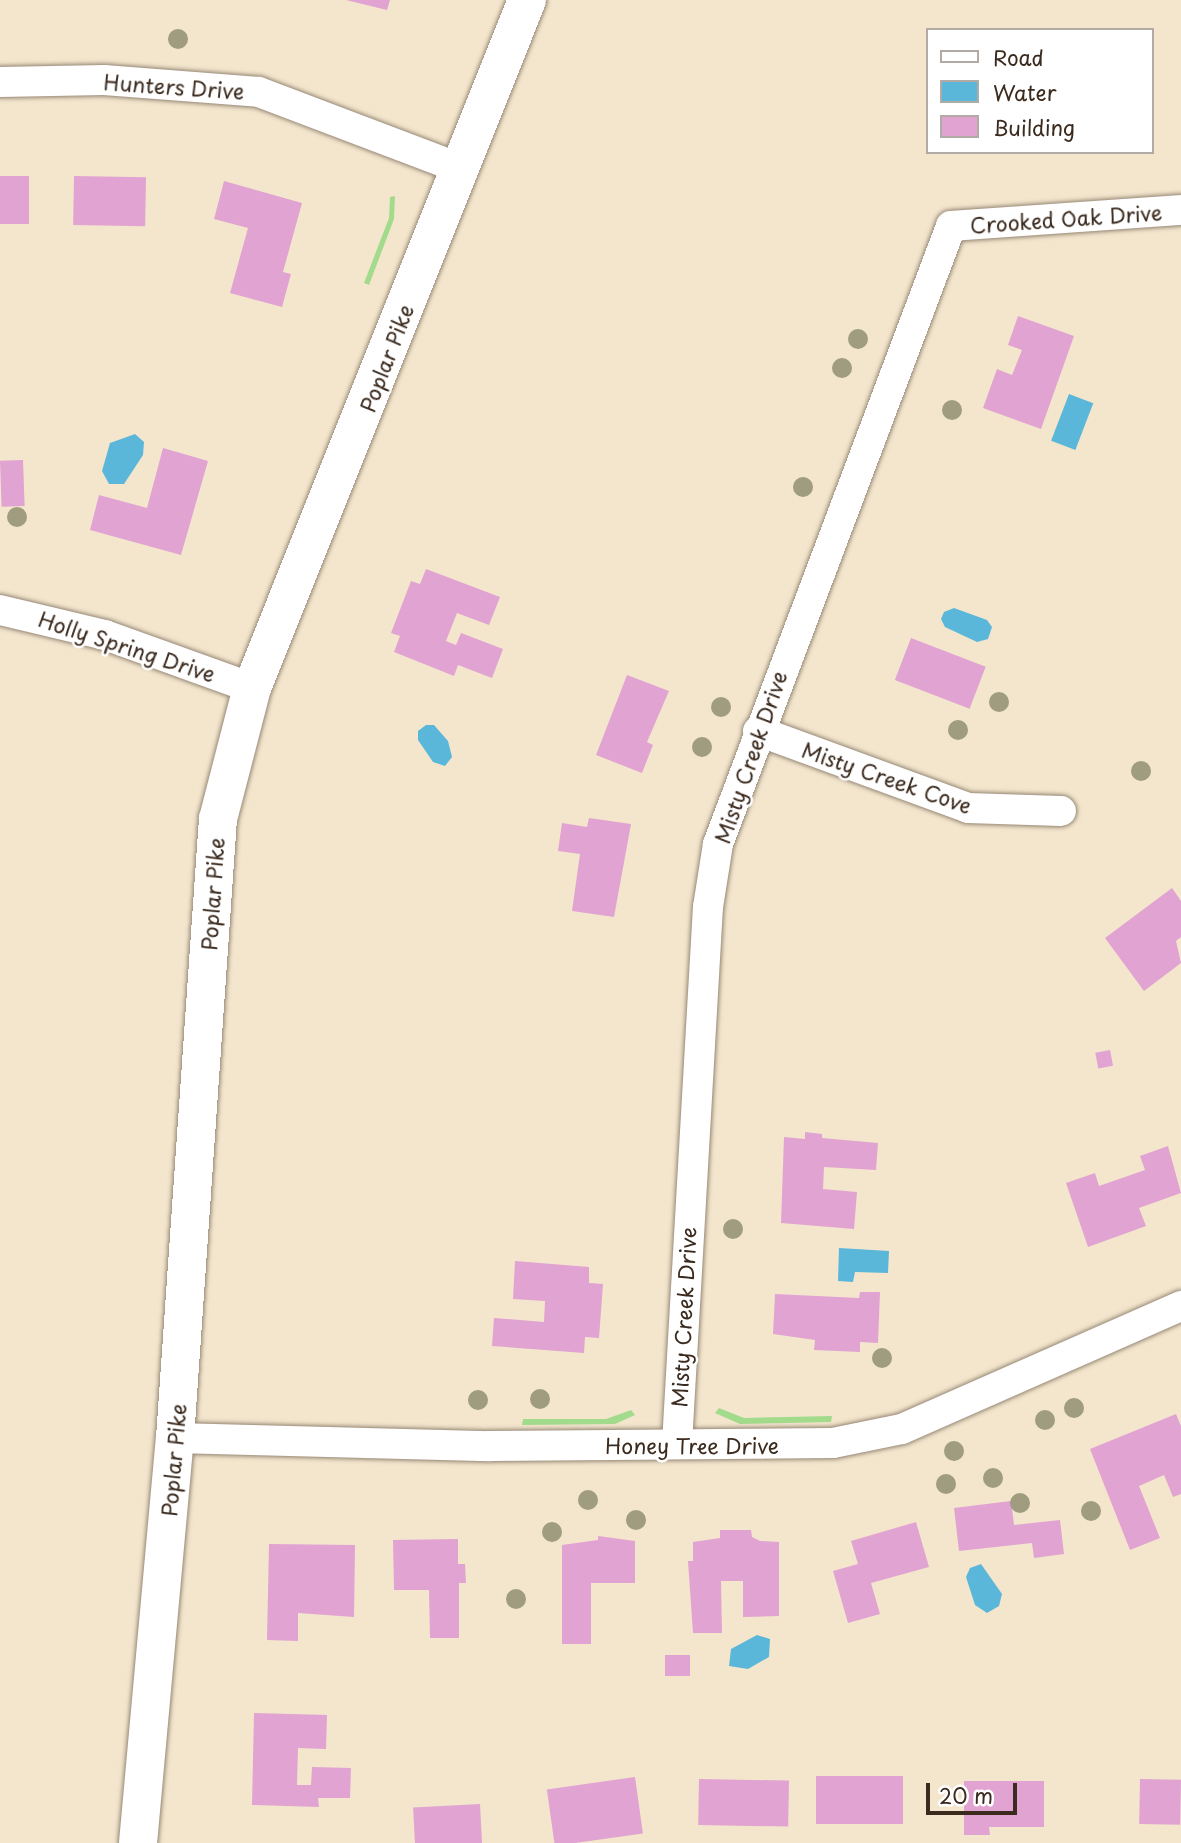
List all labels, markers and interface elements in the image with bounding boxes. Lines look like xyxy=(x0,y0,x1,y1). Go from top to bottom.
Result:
legend xyxy=(926,28,1153,154)
text: Road xyxy=(993,41,1044,73)
street label: Hunters Drive xyxy=(103,69,245,103)
text: Water xyxy=(993,76,1056,108)
text: Building xyxy=(993,111,1075,143)
street label: Crooked Oak Drive xyxy=(968,199,1164,237)
street label: Poplar Pike xyxy=(354,300,418,416)
street label: Holly Spring Drive xyxy=(35,606,219,686)
street label: Misty Creek Drive xyxy=(708,666,792,848)
street label: Misty Creek Cove xyxy=(798,736,976,818)
street label: Poplar Pike xyxy=(195,836,229,952)
street label: Misty Creek Drive xyxy=(666,1224,700,1410)
street label: Poplar Pike xyxy=(155,1402,191,1518)
street label: Honey Tree Drive xyxy=(604,1432,780,1458)
scale bar xyxy=(929,1770,1020,1814)
text: 20 m xyxy=(939,1779,993,1811)

